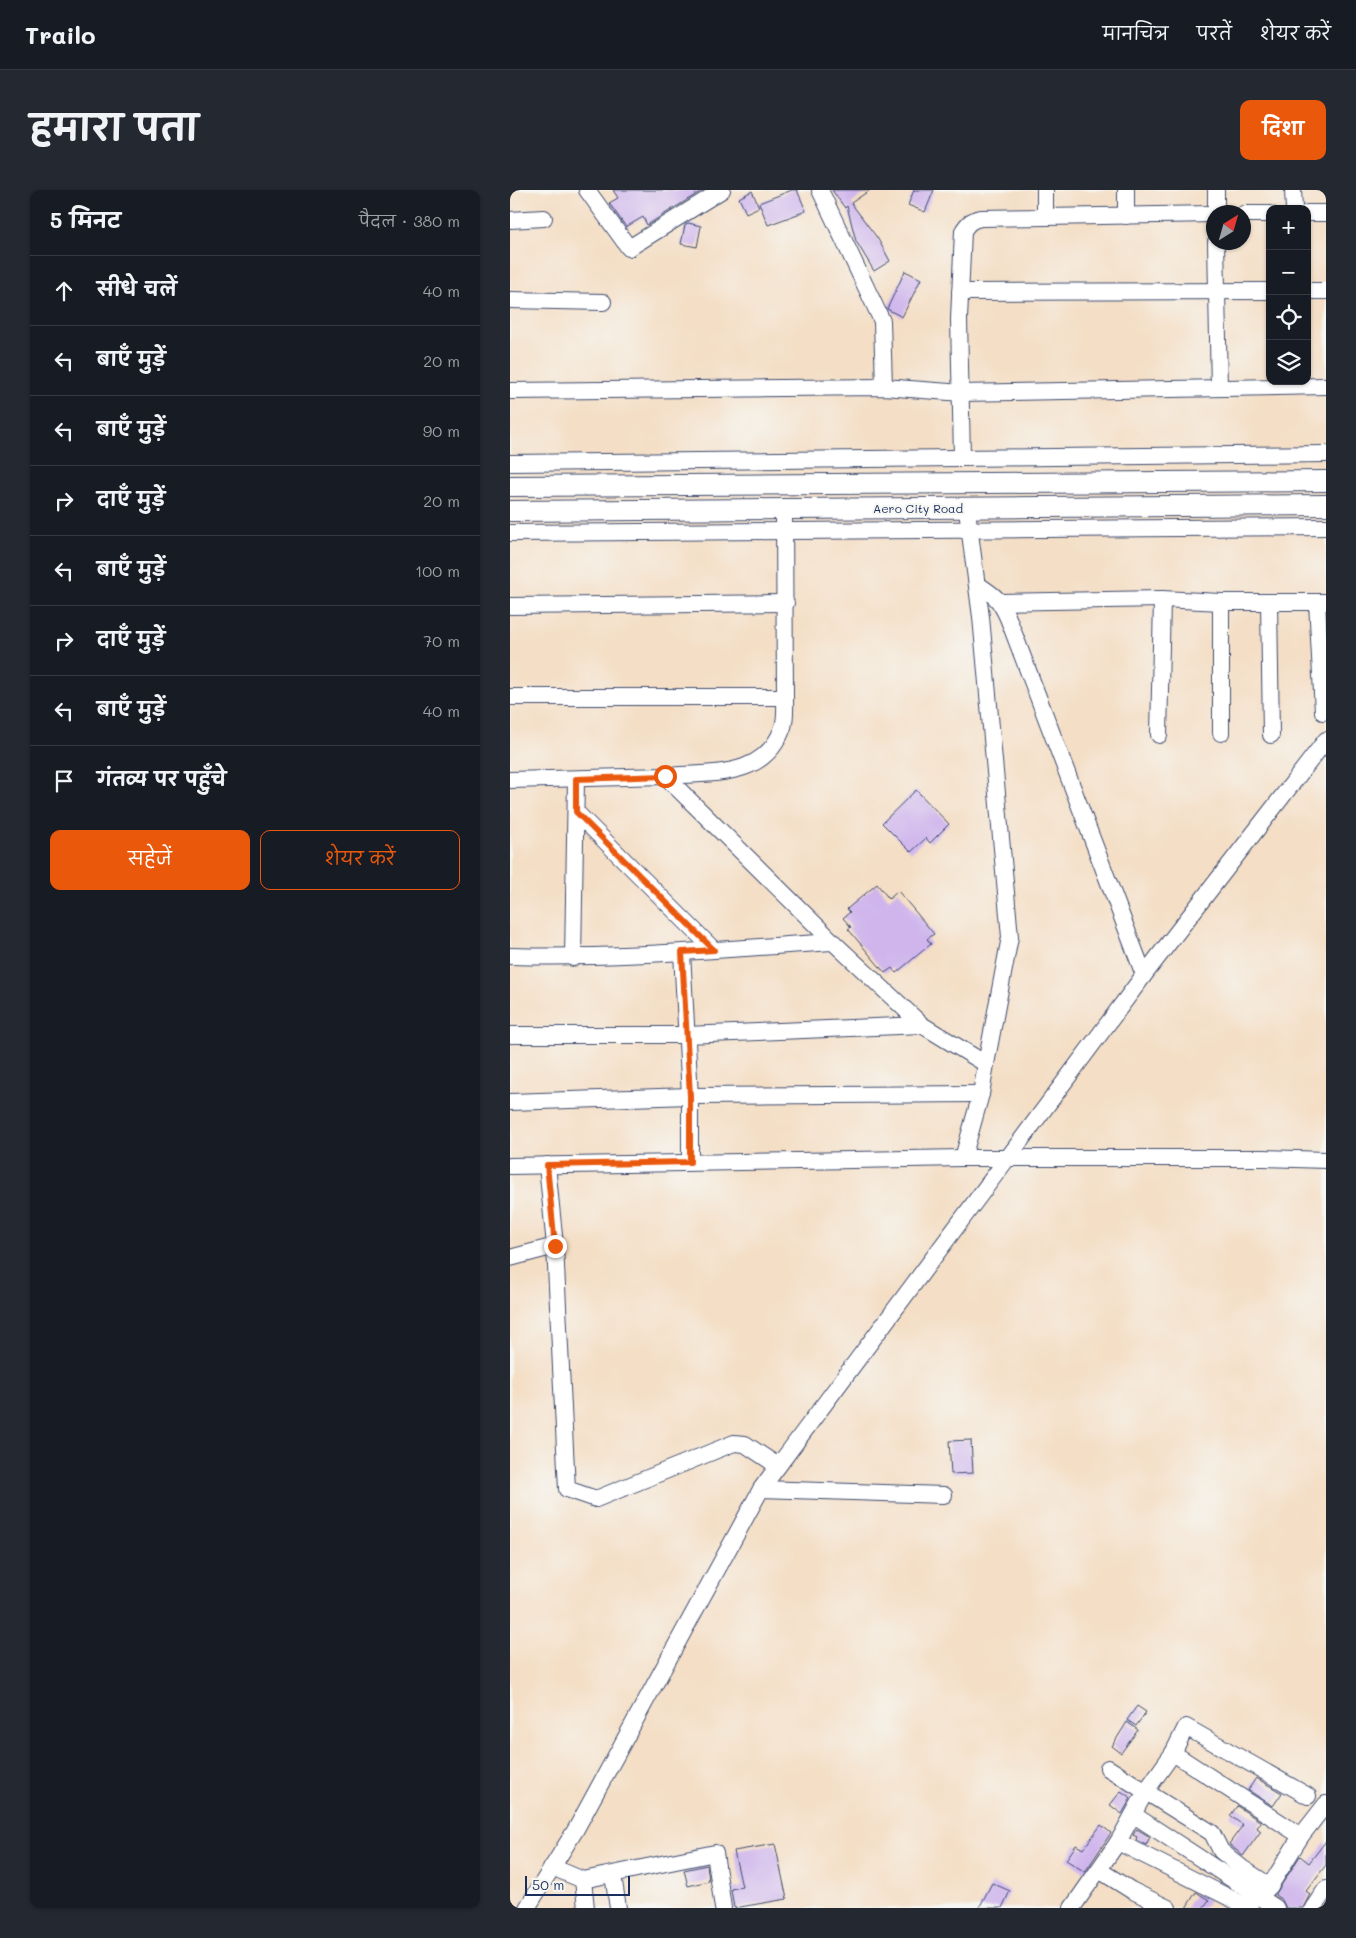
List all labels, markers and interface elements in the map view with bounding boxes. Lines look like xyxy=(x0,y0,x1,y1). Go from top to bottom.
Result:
text: Trailo xyxy=(25,19,96,50)
text: मानचित्र xyxy=(1102,21,1168,45)
text: परतें xyxy=(1196,21,1232,45)
text: शेयर करें xyxy=(1260,21,1331,45)
button: दिशा xyxy=(1240,100,1326,160)
text: हमारा पता xyxy=(30,103,198,149)
north arrow xyxy=(1206,205,1251,250)
map controls xyxy=(1266,205,1311,385)
button: + xyxy=(1266,205,1311,250)
text: 5 मिनट xyxy=(50,206,121,233)
text: पैदल · 380 m xyxy=(359,210,460,231)
button: − xyxy=(1266,250,1311,295)
text: सीधे चलें xyxy=(97,276,177,301)
icon: ahead xyxy=(50,277,78,305)
text: 40 m xyxy=(423,280,460,301)
button: locate xyxy=(1266,295,1311,340)
button: layers xyxy=(1266,340,1311,385)
text: बाएँ मुड़ें xyxy=(97,346,166,371)
icon: left xyxy=(50,347,78,375)
text: 20 m xyxy=(423,350,460,371)
text: बाएँ मुड़ें xyxy=(97,416,166,441)
icon: left xyxy=(50,417,78,445)
text: 90 m xyxy=(423,420,460,441)
text: दाएँ मुड़ें xyxy=(97,486,165,511)
icon: right xyxy=(50,487,78,515)
text: 20 m xyxy=(423,490,460,511)
street label: Aero City Road xyxy=(873,500,964,516)
text: बाएँ मुड़ें xyxy=(97,556,166,581)
icon: left xyxy=(50,557,78,585)
text: 100 m xyxy=(415,560,460,581)
text: दाएँ मुड़ें xyxy=(97,626,165,651)
icon: right xyxy=(50,627,78,655)
text: 70 m xyxy=(423,630,460,651)
text: बाएँ मुड़ें xyxy=(97,696,166,721)
icon: left xyxy=(50,697,78,725)
text: 40 m xyxy=(423,700,460,721)
route start xyxy=(654,765,677,788)
text: गंतव्य पर पहुँचे xyxy=(97,766,226,791)
icon: arrive xyxy=(50,767,78,795)
button: सहेजें xyxy=(50,830,250,890)
button: शेयर करें xyxy=(260,830,460,890)
route end xyxy=(544,1235,567,1258)
scale bar xyxy=(525,1873,630,1896)
text: 50 m xyxy=(532,1875,564,1894)

